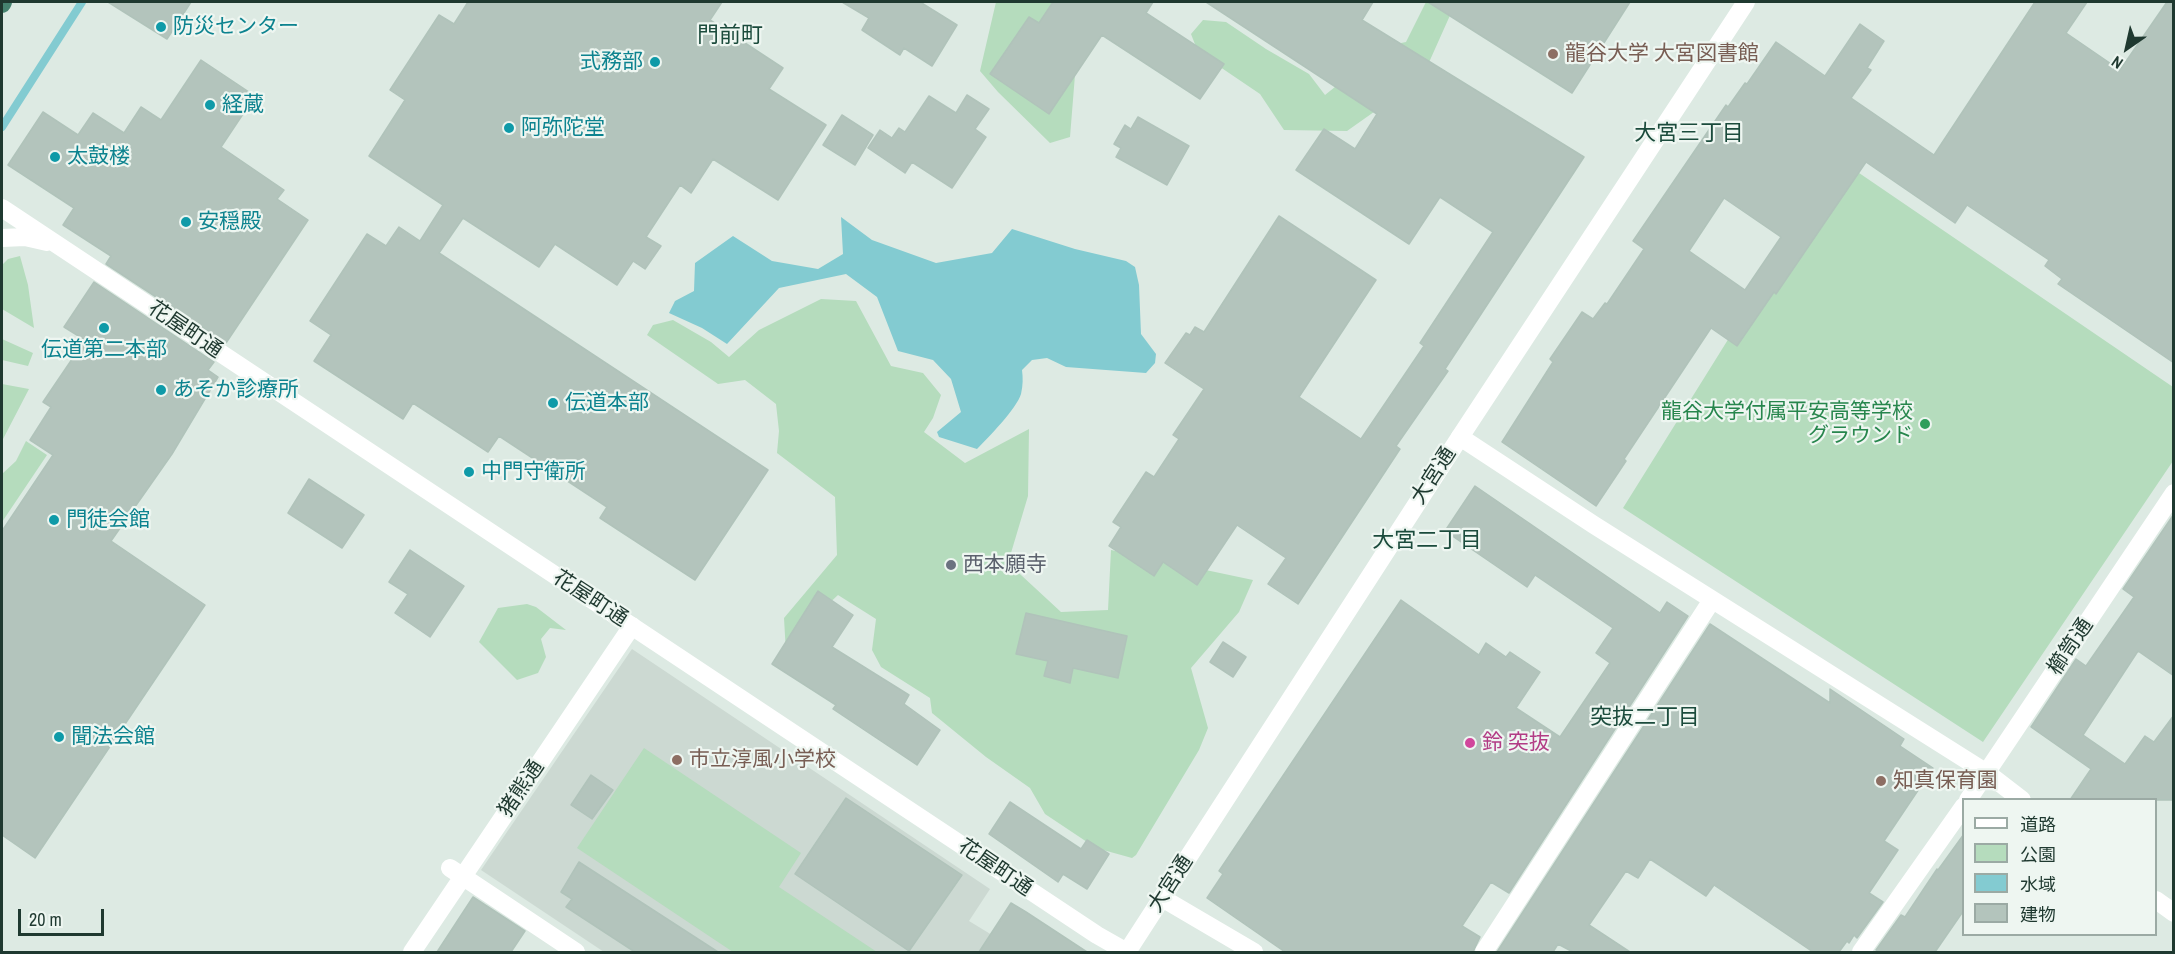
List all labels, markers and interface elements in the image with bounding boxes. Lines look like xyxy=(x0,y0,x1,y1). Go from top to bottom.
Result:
place label: 防災センター xyxy=(173,14,299,40)
north arrow xyxy=(2097,18,2157,78)
marker: 防災センター xyxy=(154,20,168,34)
district label: 門前町 xyxy=(697,23,763,49)
place label: 龍谷大学 大宮図書館 xyxy=(1565,41,1759,67)
marker: 龍谷大学 大宮図書館 xyxy=(1546,47,1560,61)
place label: 式務部 xyxy=(580,49,643,75)
text: N xyxy=(2107,51,2127,75)
marker: 式務部 xyxy=(648,55,662,69)
place label: 経蔵 xyxy=(222,92,264,118)
marker: 経蔵 xyxy=(203,98,217,112)
place label: 阿弥陀堂 xyxy=(521,115,605,141)
marker: 阿弥陀堂 xyxy=(502,121,516,135)
district label: 大宮三丁目 xyxy=(1634,121,1744,147)
place label: 太鼓楼 xyxy=(67,144,130,170)
marker: 太鼓楼 xyxy=(48,150,62,164)
place label: 安穏殿 xyxy=(198,209,261,235)
marker: 安穏殿 xyxy=(179,215,193,229)
street label: 花屋町通 xyxy=(143,296,227,364)
marker: 伝道第二本部 xyxy=(97,321,111,335)
place label: 伝道第二本部 xyxy=(41,337,167,363)
place label: あそか診療所 xyxy=(173,377,299,403)
marker: あそか診療所 xyxy=(154,383,168,397)
place label: 伝道本部 xyxy=(565,390,649,416)
marker: 伝道本部 xyxy=(546,396,560,410)
place label: 龍谷大学付属平安高等学校 グラウンド xyxy=(1661,399,1913,449)
marker: 龍谷大学付属平安高等学校 グラウンド xyxy=(1918,417,1932,431)
street label: 大宮通 xyxy=(1406,443,1462,509)
place label: 中門守衛所 xyxy=(481,459,586,485)
marker: 中門守衛所 xyxy=(462,465,476,479)
place label: 門徒会館 xyxy=(66,507,150,533)
marker: 門徒会館 xyxy=(47,513,61,527)
district label: 大宮二丁目 xyxy=(1372,528,1482,554)
place label: 西本願寺 xyxy=(963,552,1047,578)
marker: 西本願寺 xyxy=(944,558,958,572)
street label: 花屋町通 xyxy=(548,566,632,632)
street label: 櫛笥通 xyxy=(2043,614,2099,680)
district label: 突抜二丁目 xyxy=(1590,705,1700,731)
place label: 聞法会館 xyxy=(71,724,155,750)
marker: 聞法会館 xyxy=(52,730,66,744)
place label: 鈴 突抜 xyxy=(1482,730,1550,756)
marker: 鈴 突抜 xyxy=(1463,736,1477,750)
place label: 市立淳風小学校 xyxy=(689,747,836,773)
marker: 市立淳風小学校 xyxy=(670,753,684,767)
street label: 猪熊通 xyxy=(494,756,550,822)
place label: 知真保育園 xyxy=(1893,768,1998,794)
marker: 知真保育園 xyxy=(1874,774,1888,788)
legend xyxy=(1962,798,2157,936)
text: 道路 xyxy=(2020,812,2056,837)
street label: 花屋町通 xyxy=(953,834,1037,902)
text: 公園 xyxy=(2020,842,2056,867)
street label: 大宮通 xyxy=(1143,851,1199,917)
text: 水域 xyxy=(2020,872,2056,897)
scale bar xyxy=(21,897,106,935)
text: 建物 xyxy=(2020,902,2056,927)
text: 20 m xyxy=(29,907,62,932)

